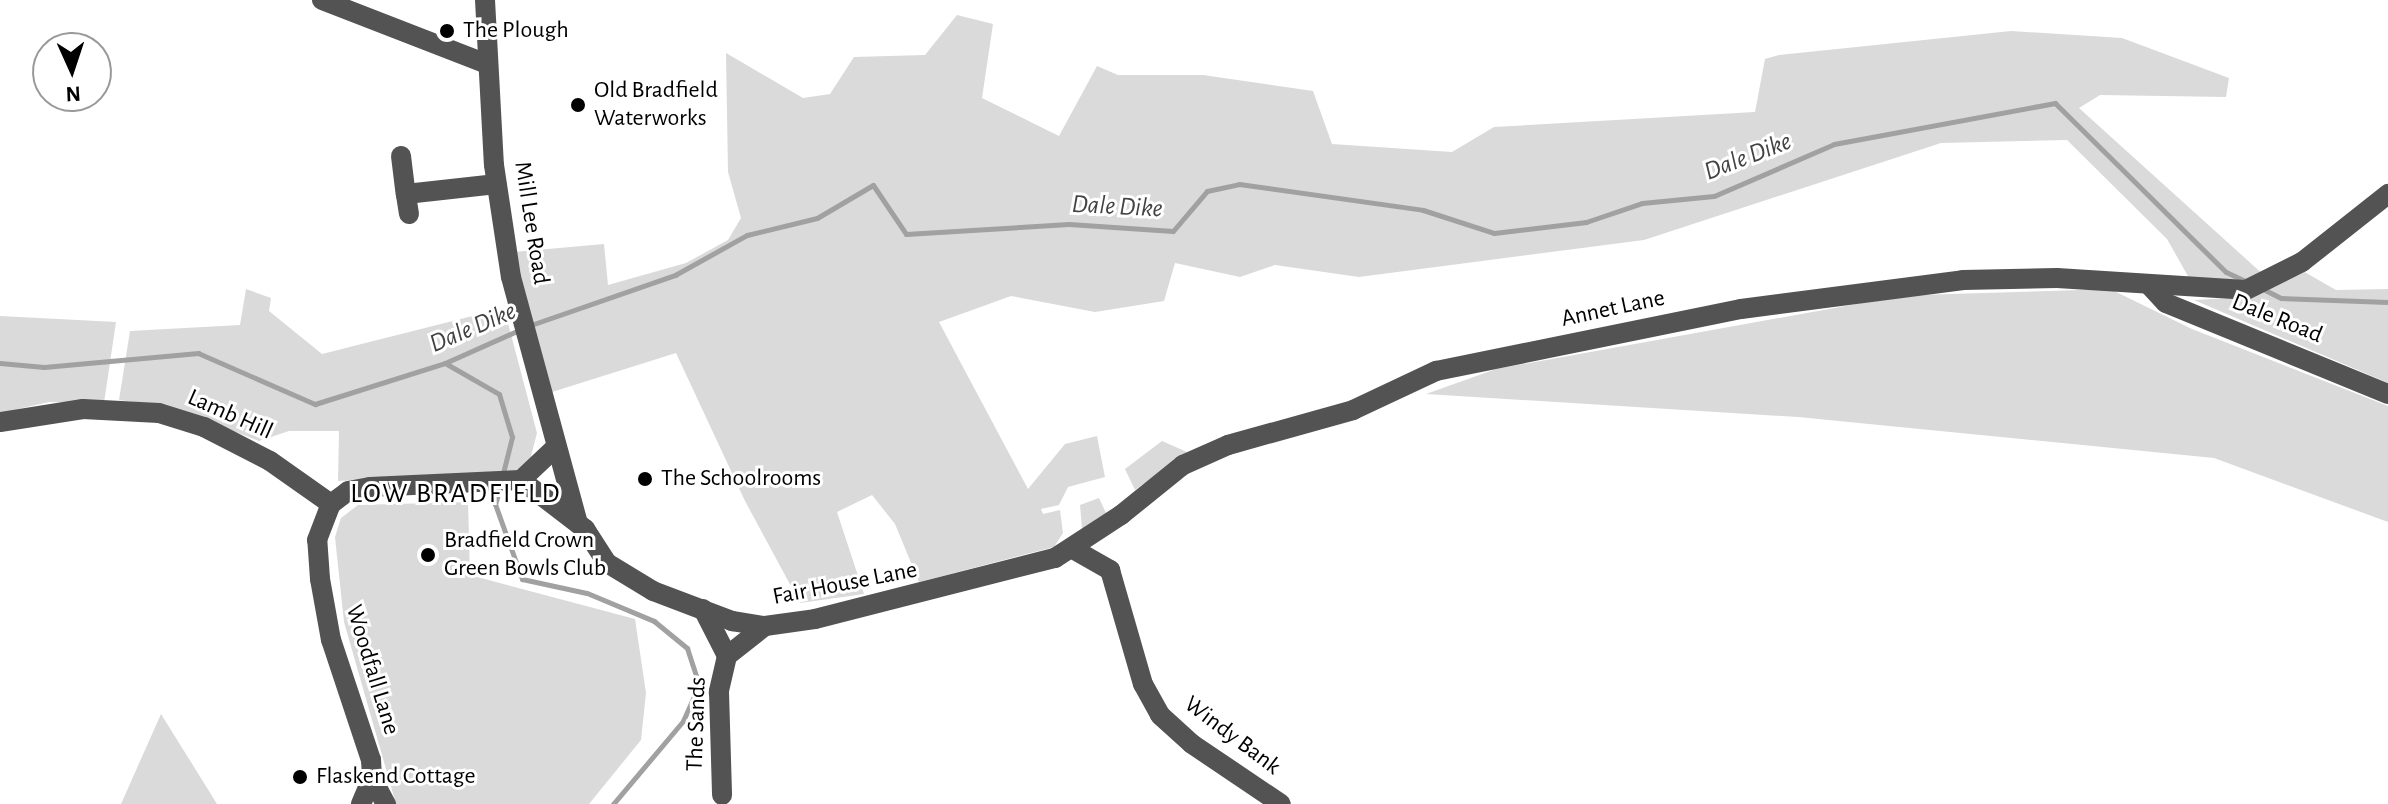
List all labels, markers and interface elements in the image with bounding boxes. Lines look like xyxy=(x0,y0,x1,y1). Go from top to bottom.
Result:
place label: The Plough xyxy=(463,17,569,45)
marker: The Plough xyxy=(438,22,456,40)
north arrow xyxy=(32,32,112,112)
place label: Old Bradfield Waterworks xyxy=(594,77,718,133)
text: N xyxy=(65,83,81,105)
marker: Old Bradfield Waterworks xyxy=(569,96,587,114)
water label: Dale Dike xyxy=(1700,126,1796,188)
street label: Mill Lee Road xyxy=(507,159,555,287)
water label: Dale Dike xyxy=(1071,189,1163,225)
street label: Annet Lane xyxy=(1559,284,1667,334)
street label: Dale Road xyxy=(2227,288,2327,350)
water label: Dale Dike xyxy=(425,296,521,360)
street label: Lamb Hill xyxy=(183,383,277,447)
place label: The Schoolrooms xyxy=(661,465,821,493)
marker: The Schoolrooms xyxy=(636,470,654,488)
district label: LOW BRADFIELD xyxy=(350,477,562,511)
place label: Bradfield Crown Green Bowls Club xyxy=(444,527,606,583)
marker: Bradfield Crown Green Bowls Club xyxy=(419,546,437,564)
street label: Fair House Lane xyxy=(770,556,920,612)
street label: Woodfall Lane xyxy=(339,601,405,739)
street label: The Sands xyxy=(681,676,713,772)
street label: Windy Bank xyxy=(1178,690,1286,782)
place label: Flaskend Cottage xyxy=(316,763,476,791)
marker: Flaskend Cottage xyxy=(291,768,309,786)

